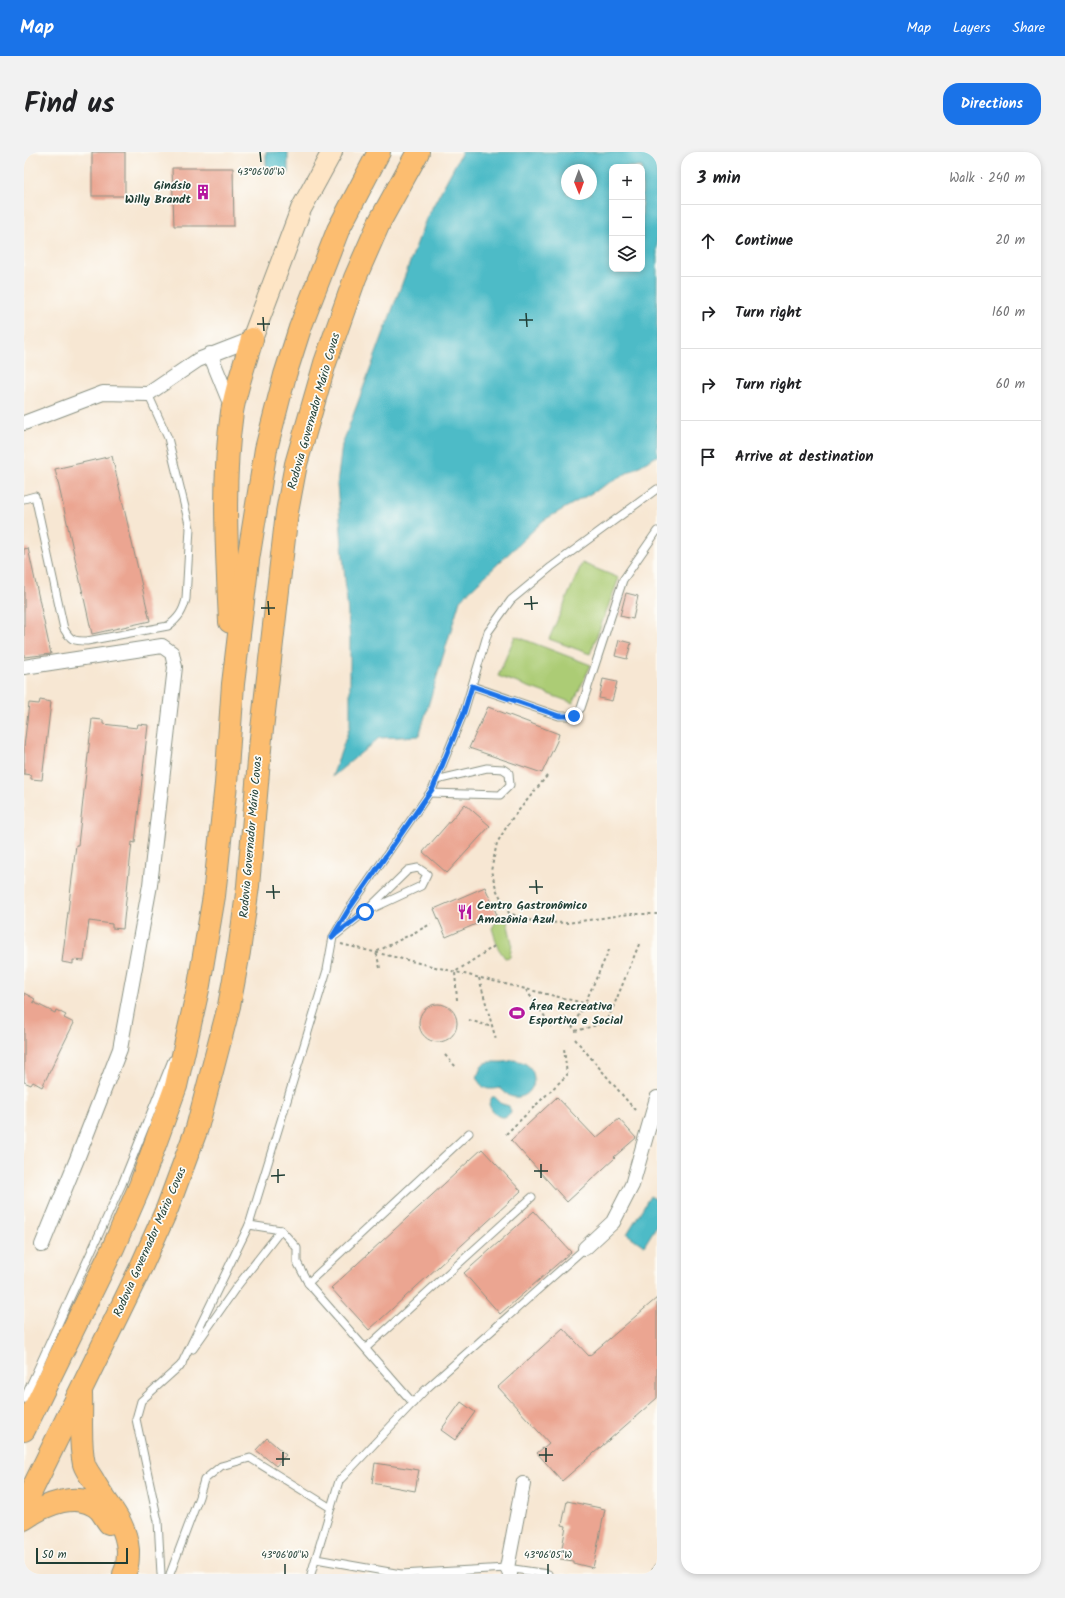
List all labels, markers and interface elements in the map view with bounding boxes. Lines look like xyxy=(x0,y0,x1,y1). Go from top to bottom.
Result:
text: Map xyxy=(20,13,54,43)
text: Map xyxy=(907,17,931,39)
text: Layers xyxy=(953,17,991,39)
text: Share xyxy=(1013,17,1045,39)
text: Find us xyxy=(24,82,115,127)
button: Directions xyxy=(943,83,1041,125)
text: 43°06'00"W xyxy=(237,164,285,180)
north arrow xyxy=(561,164,597,200)
map controls xyxy=(609,164,645,272)
button: + xyxy=(609,164,645,200)
text: 3 min xyxy=(697,165,741,192)
text: Walk · 240 m xyxy=(949,168,1025,189)
place label: Ginásio Willy Brandt xyxy=(125,176,192,209)
building icon: Ginásio Willy Brandt xyxy=(194,183,212,201)
button: − xyxy=(609,200,645,236)
text: Continue xyxy=(735,229,793,253)
icon: ahead xyxy=(697,230,719,252)
text: 20 m xyxy=(995,230,1025,251)
button: layers xyxy=(609,236,645,272)
text: Turn right xyxy=(735,301,802,325)
icon: right xyxy=(697,302,719,324)
text: 160 m xyxy=(992,302,1025,323)
street label: Rodovia Governador Mário Covas xyxy=(282,330,346,492)
text: Turn right xyxy=(735,373,802,397)
icon: right xyxy=(697,374,719,396)
text: 60 m xyxy=(996,374,1025,395)
text: Arrive at destination xyxy=(735,445,874,469)
icon: arrive xyxy=(697,446,719,468)
route end xyxy=(565,707,583,725)
street label: Rodovia Governador Mário Covas xyxy=(234,755,268,919)
place label: Centro Gastronômico Amazônia Azul xyxy=(477,896,588,929)
route start xyxy=(356,903,374,921)
restaurant icon: Centro Gastronômico Amazônia Azul xyxy=(456,903,474,921)
place label: Área Recreativa Esportiva e Social xyxy=(529,997,624,1030)
sports icon: Área Recreativa Esportiva e Social xyxy=(508,1004,526,1022)
street label: Rodovia Governador Mário Covas xyxy=(108,1164,192,1320)
scale bar xyxy=(36,1546,128,1565)
text: 50 m xyxy=(42,1546,67,1564)
text: 43°06'00"W xyxy=(261,1547,309,1563)
text: 43°06'05"W xyxy=(524,1547,572,1563)

